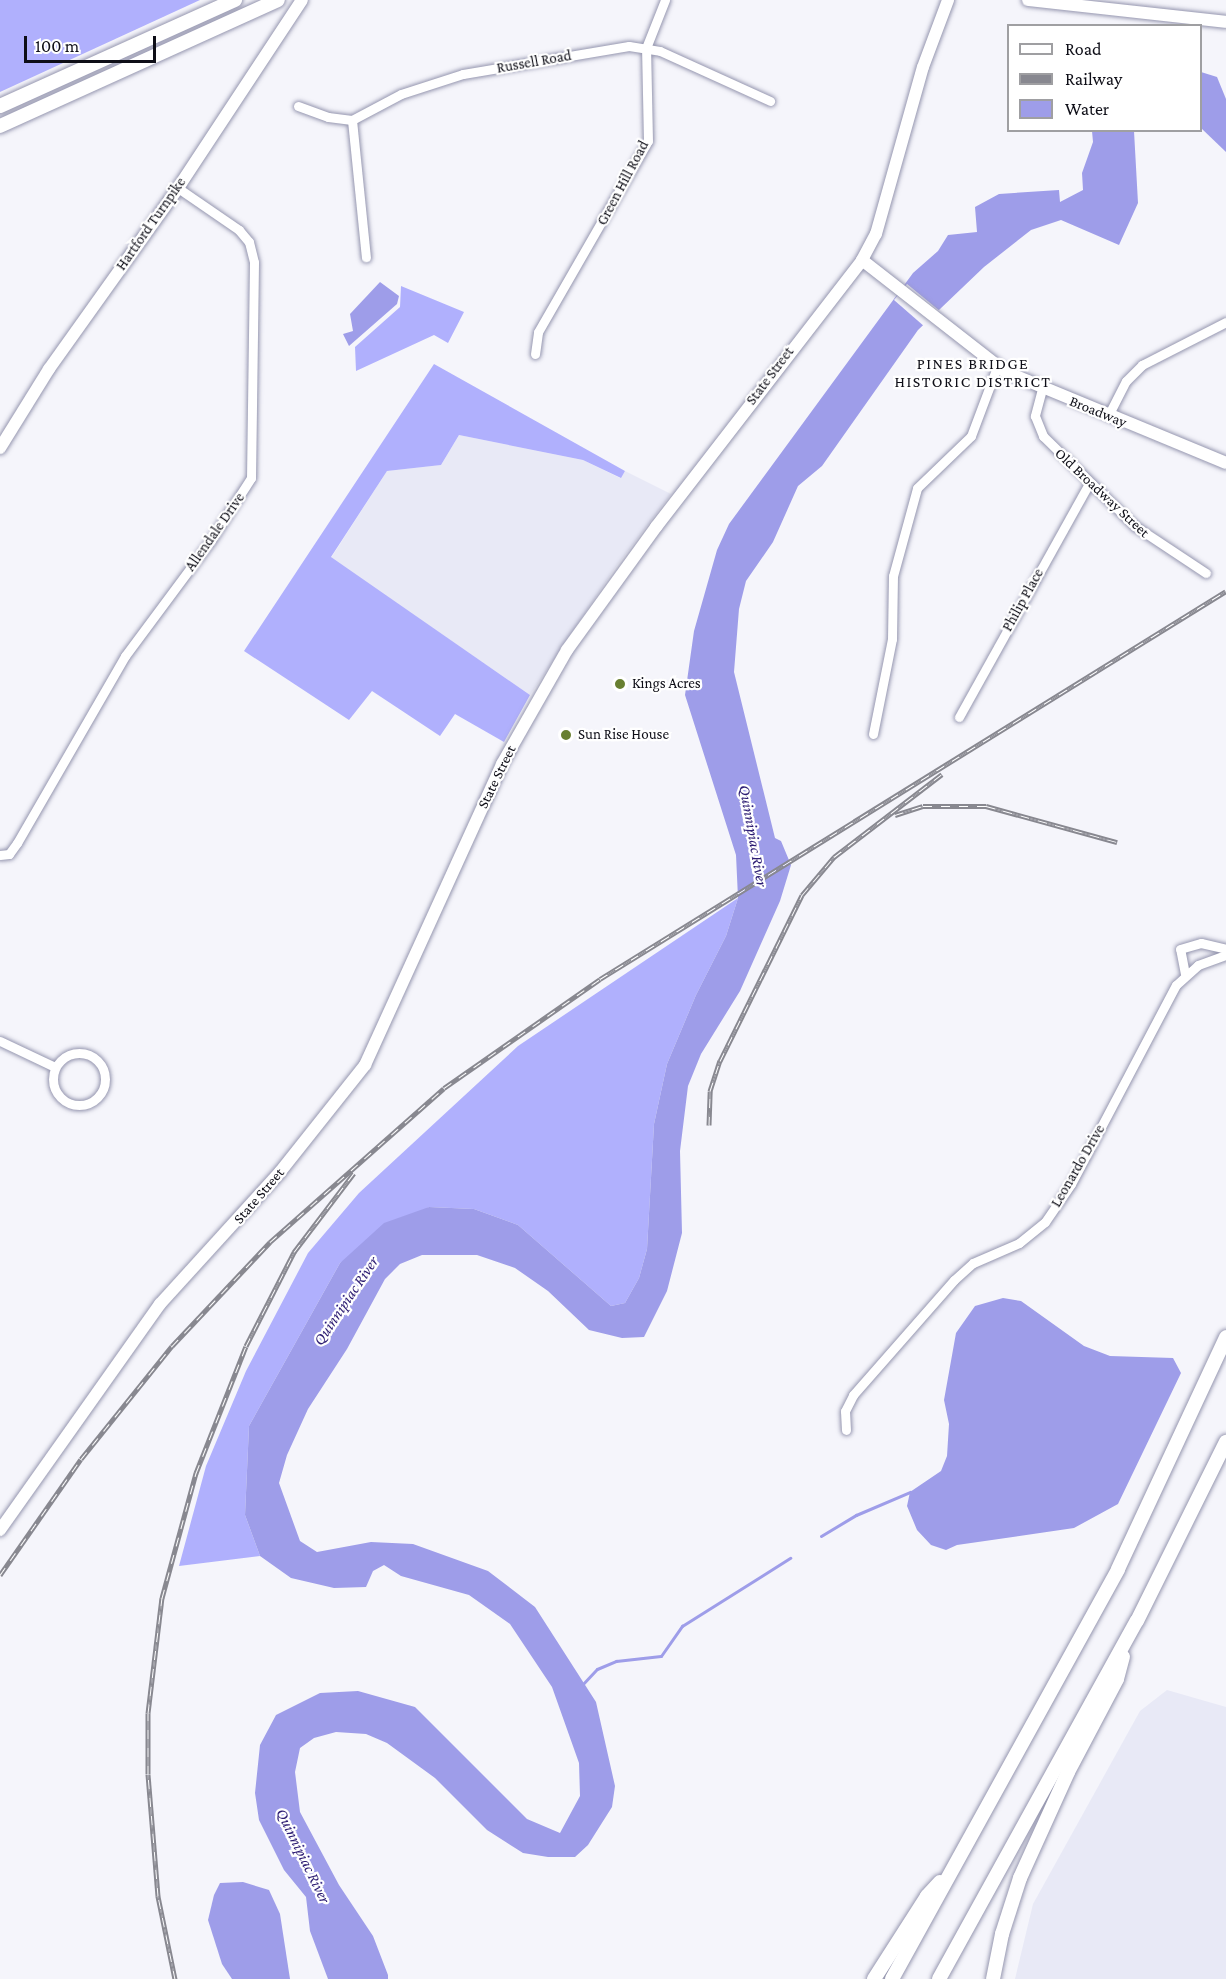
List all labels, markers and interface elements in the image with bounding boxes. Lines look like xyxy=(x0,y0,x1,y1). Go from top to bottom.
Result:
scale bar xyxy=(27,24,159,62)
legend xyxy=(1007,24,1202,132)
text: 100 m xyxy=(35,36,79,56)
text: Road xyxy=(1065,39,1102,59)
street label: Russell Road xyxy=(495,47,573,77)
text: Railway xyxy=(1065,69,1122,89)
text: Water xyxy=(1065,99,1109,119)
street label: Green Hill Road xyxy=(593,138,653,228)
street label: Hartford Turnpike xyxy=(112,174,190,274)
street label: State Street xyxy=(742,343,798,409)
district label: PINES BRIDGE HISTORIC DISTRICT xyxy=(894,354,1052,392)
street label: Broadway xyxy=(1067,392,1129,432)
street label: Old Broadway Street xyxy=(1051,445,1153,541)
street label: Allendale Drive xyxy=(181,489,249,575)
street label: Philip Place xyxy=(998,565,1048,635)
place label: Kings Acres xyxy=(632,675,701,693)
marker: Kings Acres xyxy=(613,677,627,691)
place label: Sun Rise House xyxy=(578,726,669,744)
marker: Sun Rise House xyxy=(559,728,573,742)
street label: State Street xyxy=(474,742,520,812)
water label: Quinnipiac River xyxy=(735,784,771,888)
street label: Leonardo Drive xyxy=(1047,1122,1109,1210)
street label: State Street xyxy=(230,1164,288,1228)
water label: Quinnipiac River xyxy=(309,1253,383,1349)
water label: Quinnipiac River xyxy=(272,1806,334,1906)

